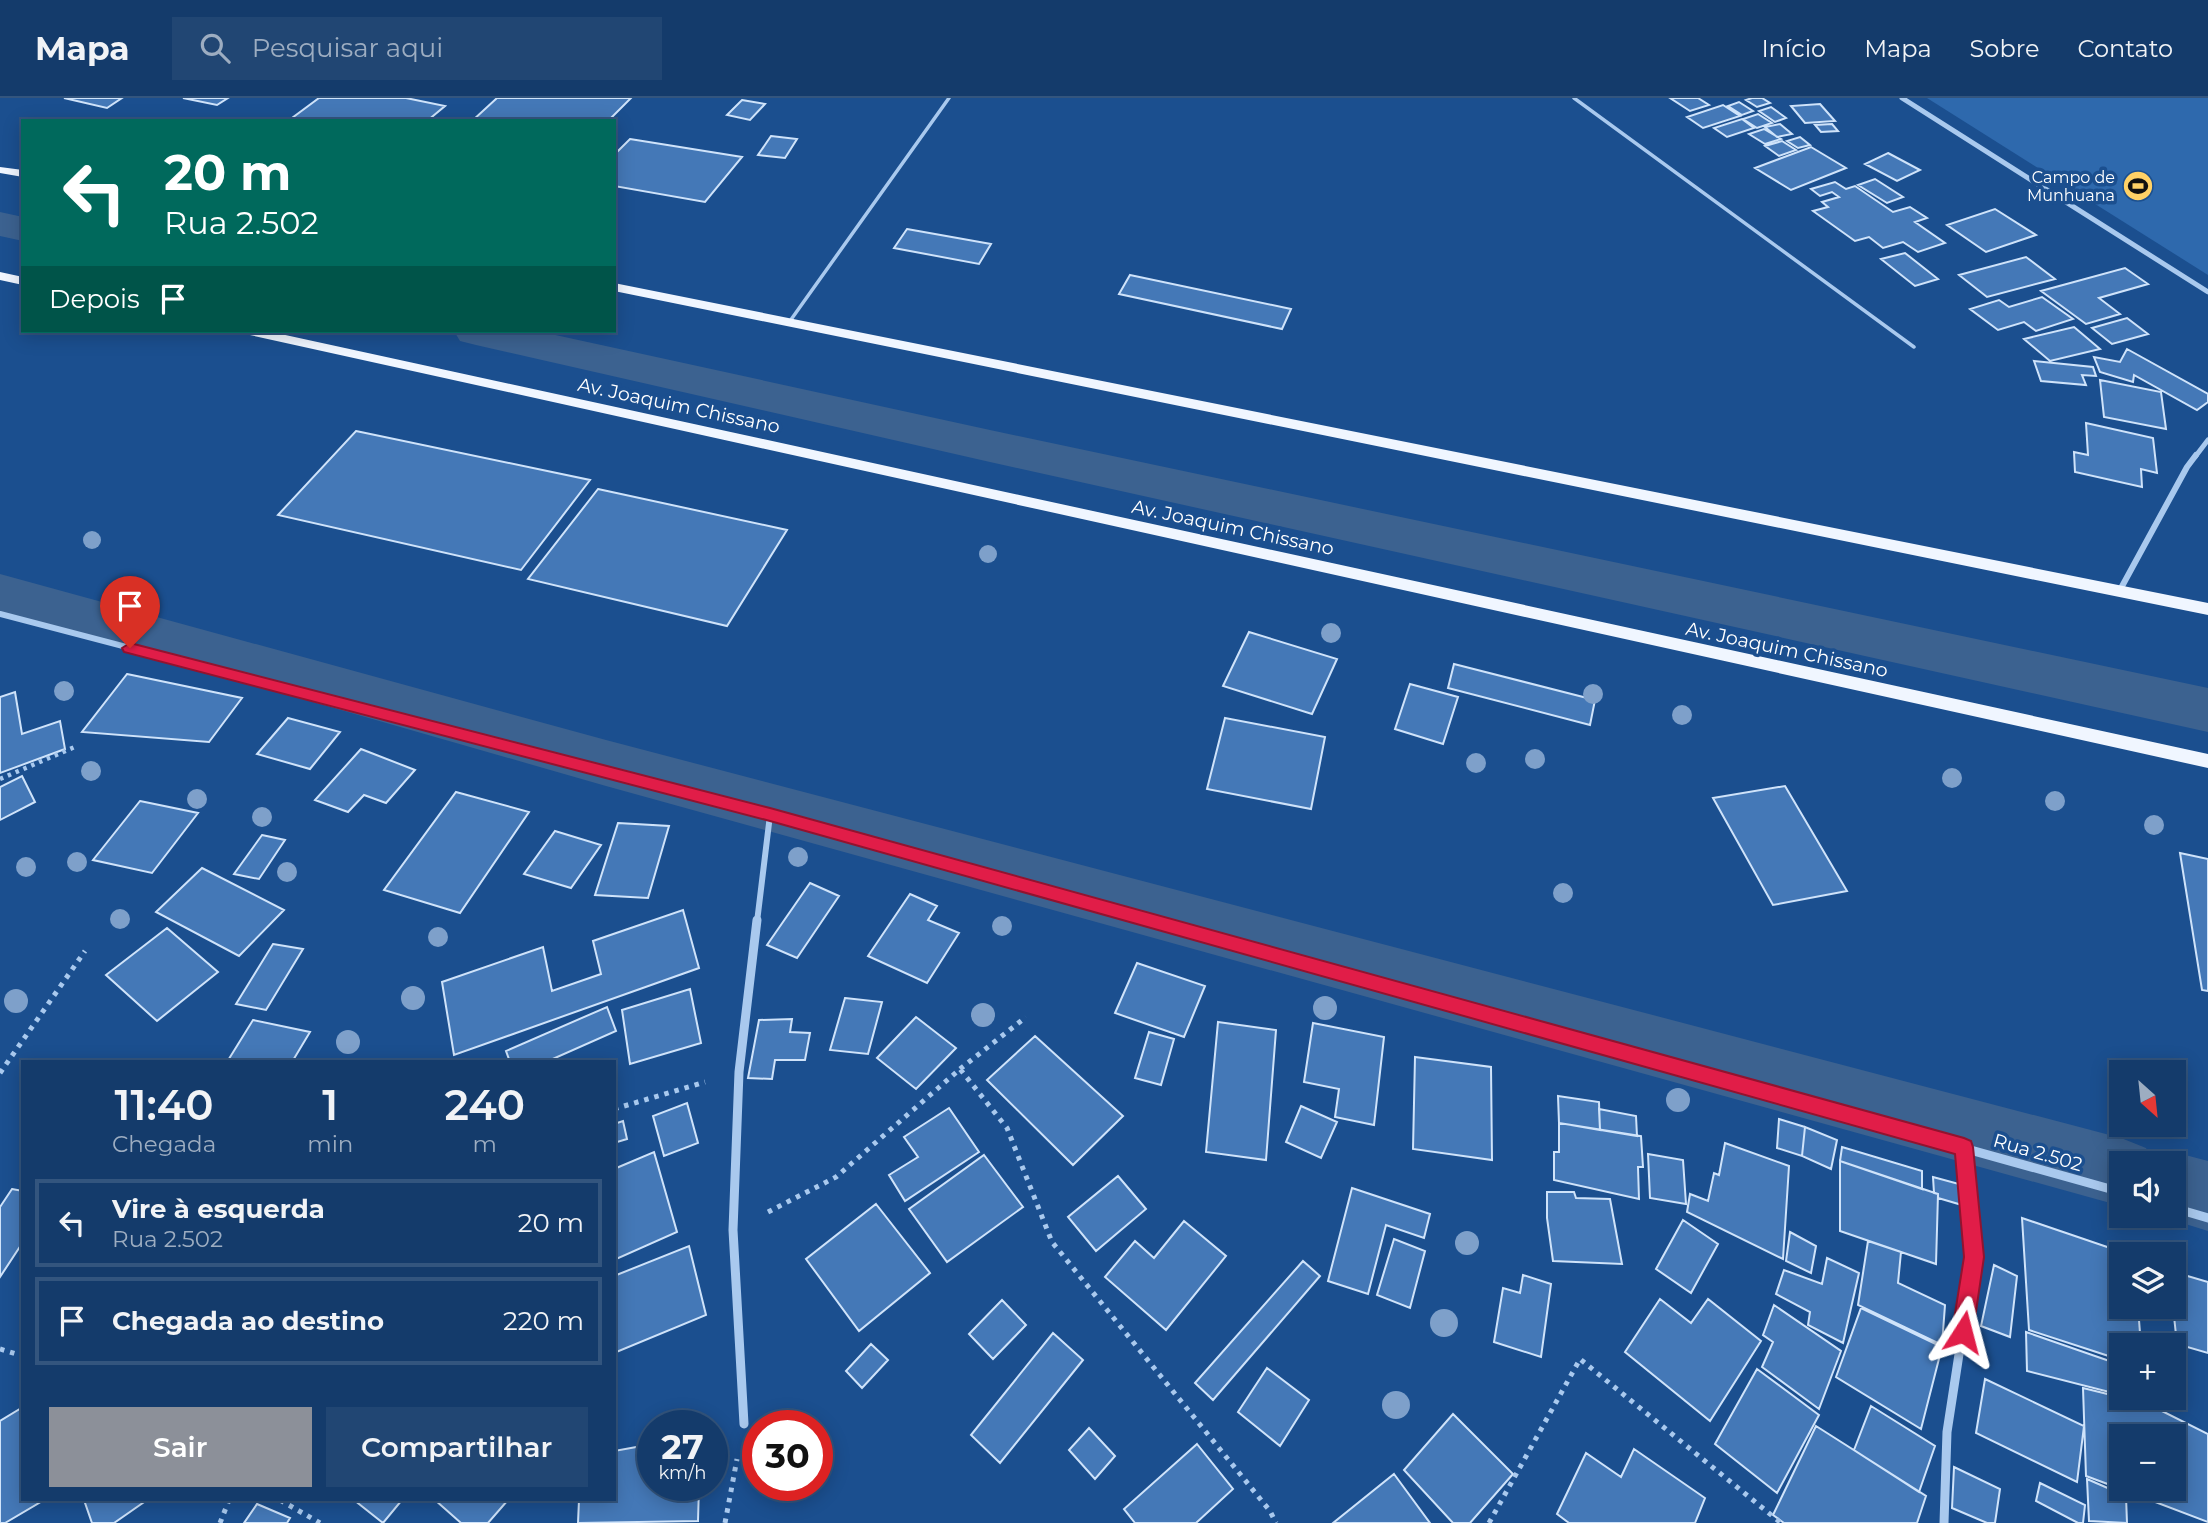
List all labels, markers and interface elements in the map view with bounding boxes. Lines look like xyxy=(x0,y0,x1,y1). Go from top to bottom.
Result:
search box xyxy=(172,17,662,80)
text: Mapa xyxy=(35,28,130,68)
icon: search xyxy=(196,29,234,67)
text: Pesquisar aqui xyxy=(252,32,443,64)
text: Início xyxy=(1761,34,1826,63)
text: Mapa xyxy=(1864,34,1932,63)
text: Sobre xyxy=(1970,34,2039,63)
text: Contato xyxy=(2077,34,2173,63)
text: 20 m xyxy=(164,143,291,202)
icon: left xyxy=(49,147,140,238)
place label: Campo de Munhuana xyxy=(2027,168,2115,205)
sports icon: Campo de Munhuana xyxy=(2121,169,2155,203)
text: Rua 2.502 xyxy=(164,203,319,242)
icon: arrive xyxy=(154,280,192,318)
text: Depois xyxy=(49,283,140,315)
street label: Av. Joaquim Chissano xyxy=(576,373,782,438)
street label: Av. Joaquim Chissano xyxy=(1130,495,1336,560)
pin xyxy=(100,576,160,648)
icon: arrive xyxy=(111,587,149,625)
street label: Av. Joaquim Chissano xyxy=(1684,617,1890,682)
north arrow xyxy=(2109,1060,2186,1138)
map controls xyxy=(2109,1060,2186,1501)
text: 11:40 xyxy=(115,1079,214,1131)
text: 1 xyxy=(322,1079,338,1131)
text: 240 xyxy=(444,1079,525,1131)
street label: Rua 2.502 xyxy=(1991,1129,2085,1176)
text: Chegada xyxy=(112,1130,216,1158)
text: min xyxy=(307,1130,353,1158)
text: m xyxy=(472,1130,497,1158)
button: sound xyxy=(2109,1151,2186,1228)
text: Vire à esquerda xyxy=(112,1193,325,1225)
icon: left xyxy=(53,1204,91,1242)
text: 20 m xyxy=(518,1207,584,1239)
text: Rua 2.502 xyxy=(112,1225,223,1253)
button: layers xyxy=(2109,1242,2186,1319)
position arrow xyxy=(1926,1295,2000,1369)
icon: arrive xyxy=(53,1302,91,1340)
text: Chegada ao destino xyxy=(112,1305,384,1337)
text: 220 m xyxy=(503,1305,584,1337)
button: + xyxy=(2109,1333,2186,1410)
button: Sair xyxy=(49,1407,312,1487)
button: Compartilhar xyxy=(326,1407,588,1487)
speed limit sign: 30 xyxy=(742,1410,833,1501)
button: − xyxy=(2109,1424,2186,1501)
text: 27 xyxy=(661,1425,704,1468)
text: km/h xyxy=(658,1462,707,1484)

